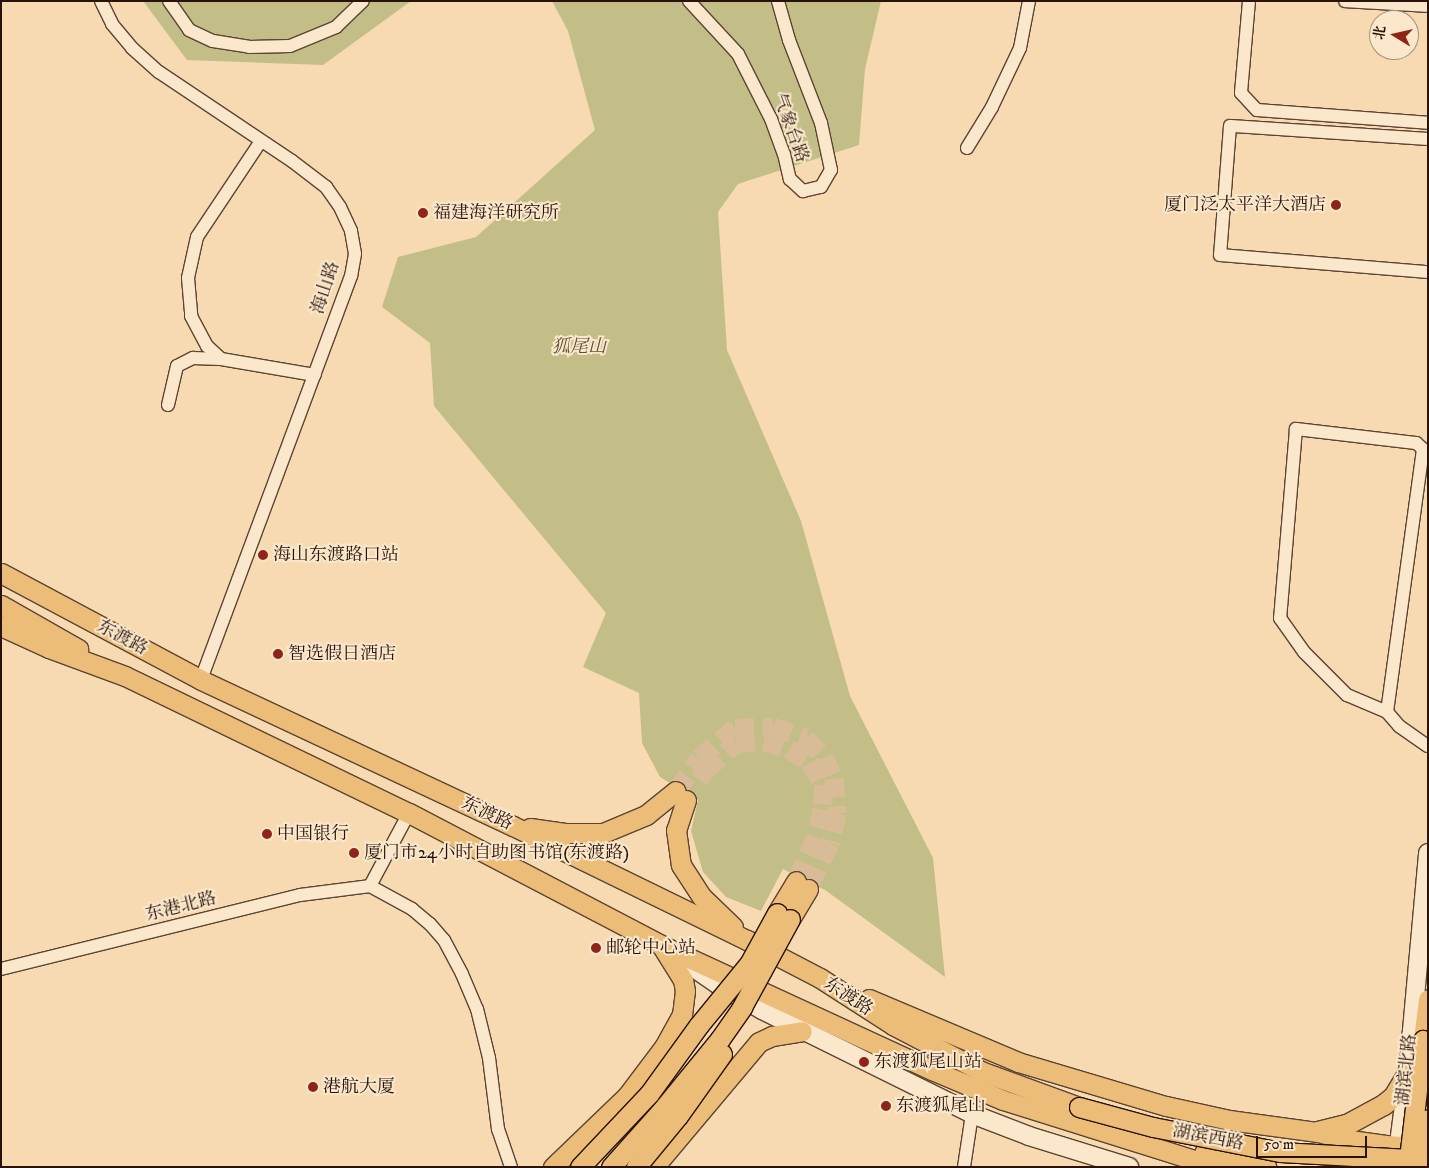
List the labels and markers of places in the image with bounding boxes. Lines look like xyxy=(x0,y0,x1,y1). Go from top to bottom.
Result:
place label: 厦门泛太平洋大酒店 xyxy=(1164,194,1326,216)
marker: 厦门泛太平洋大酒店 xyxy=(1330,199,1342,211)
place label: 福建海洋研究所 xyxy=(433,202,559,224)
marker: 福建海洋研究所 xyxy=(417,207,429,219)
place label: 海山东渡路口站 xyxy=(273,544,399,566)
marker: 海山东渡路口站 xyxy=(257,549,269,561)
place label: 智选假日酒店 xyxy=(288,643,396,665)
marker: 智选假日酒店 xyxy=(272,648,284,660)
place label: 中国银行 xyxy=(277,823,349,845)
marker: 中国银行 xyxy=(261,828,273,840)
place label: 厦门市24小时自助图书馆(东渡路) xyxy=(364,842,629,864)
marker: 厦门市24小时自助图书馆(东渡路) xyxy=(348,847,360,859)
place label: 邮轮中心站 xyxy=(606,937,696,959)
marker: 邮轮中心站 xyxy=(590,942,602,954)
place label: 东渡狐尾山站 xyxy=(874,1051,982,1073)
marker: 东渡狐尾山站 xyxy=(858,1056,870,1068)
place label: 港航大厦 xyxy=(323,1076,395,1098)
marker: 港航大厦 xyxy=(307,1081,319,1093)
place label: 东渡狐尾山 xyxy=(896,1095,986,1117)
marker: 东渡狐尾山 xyxy=(880,1100,892,1112)

